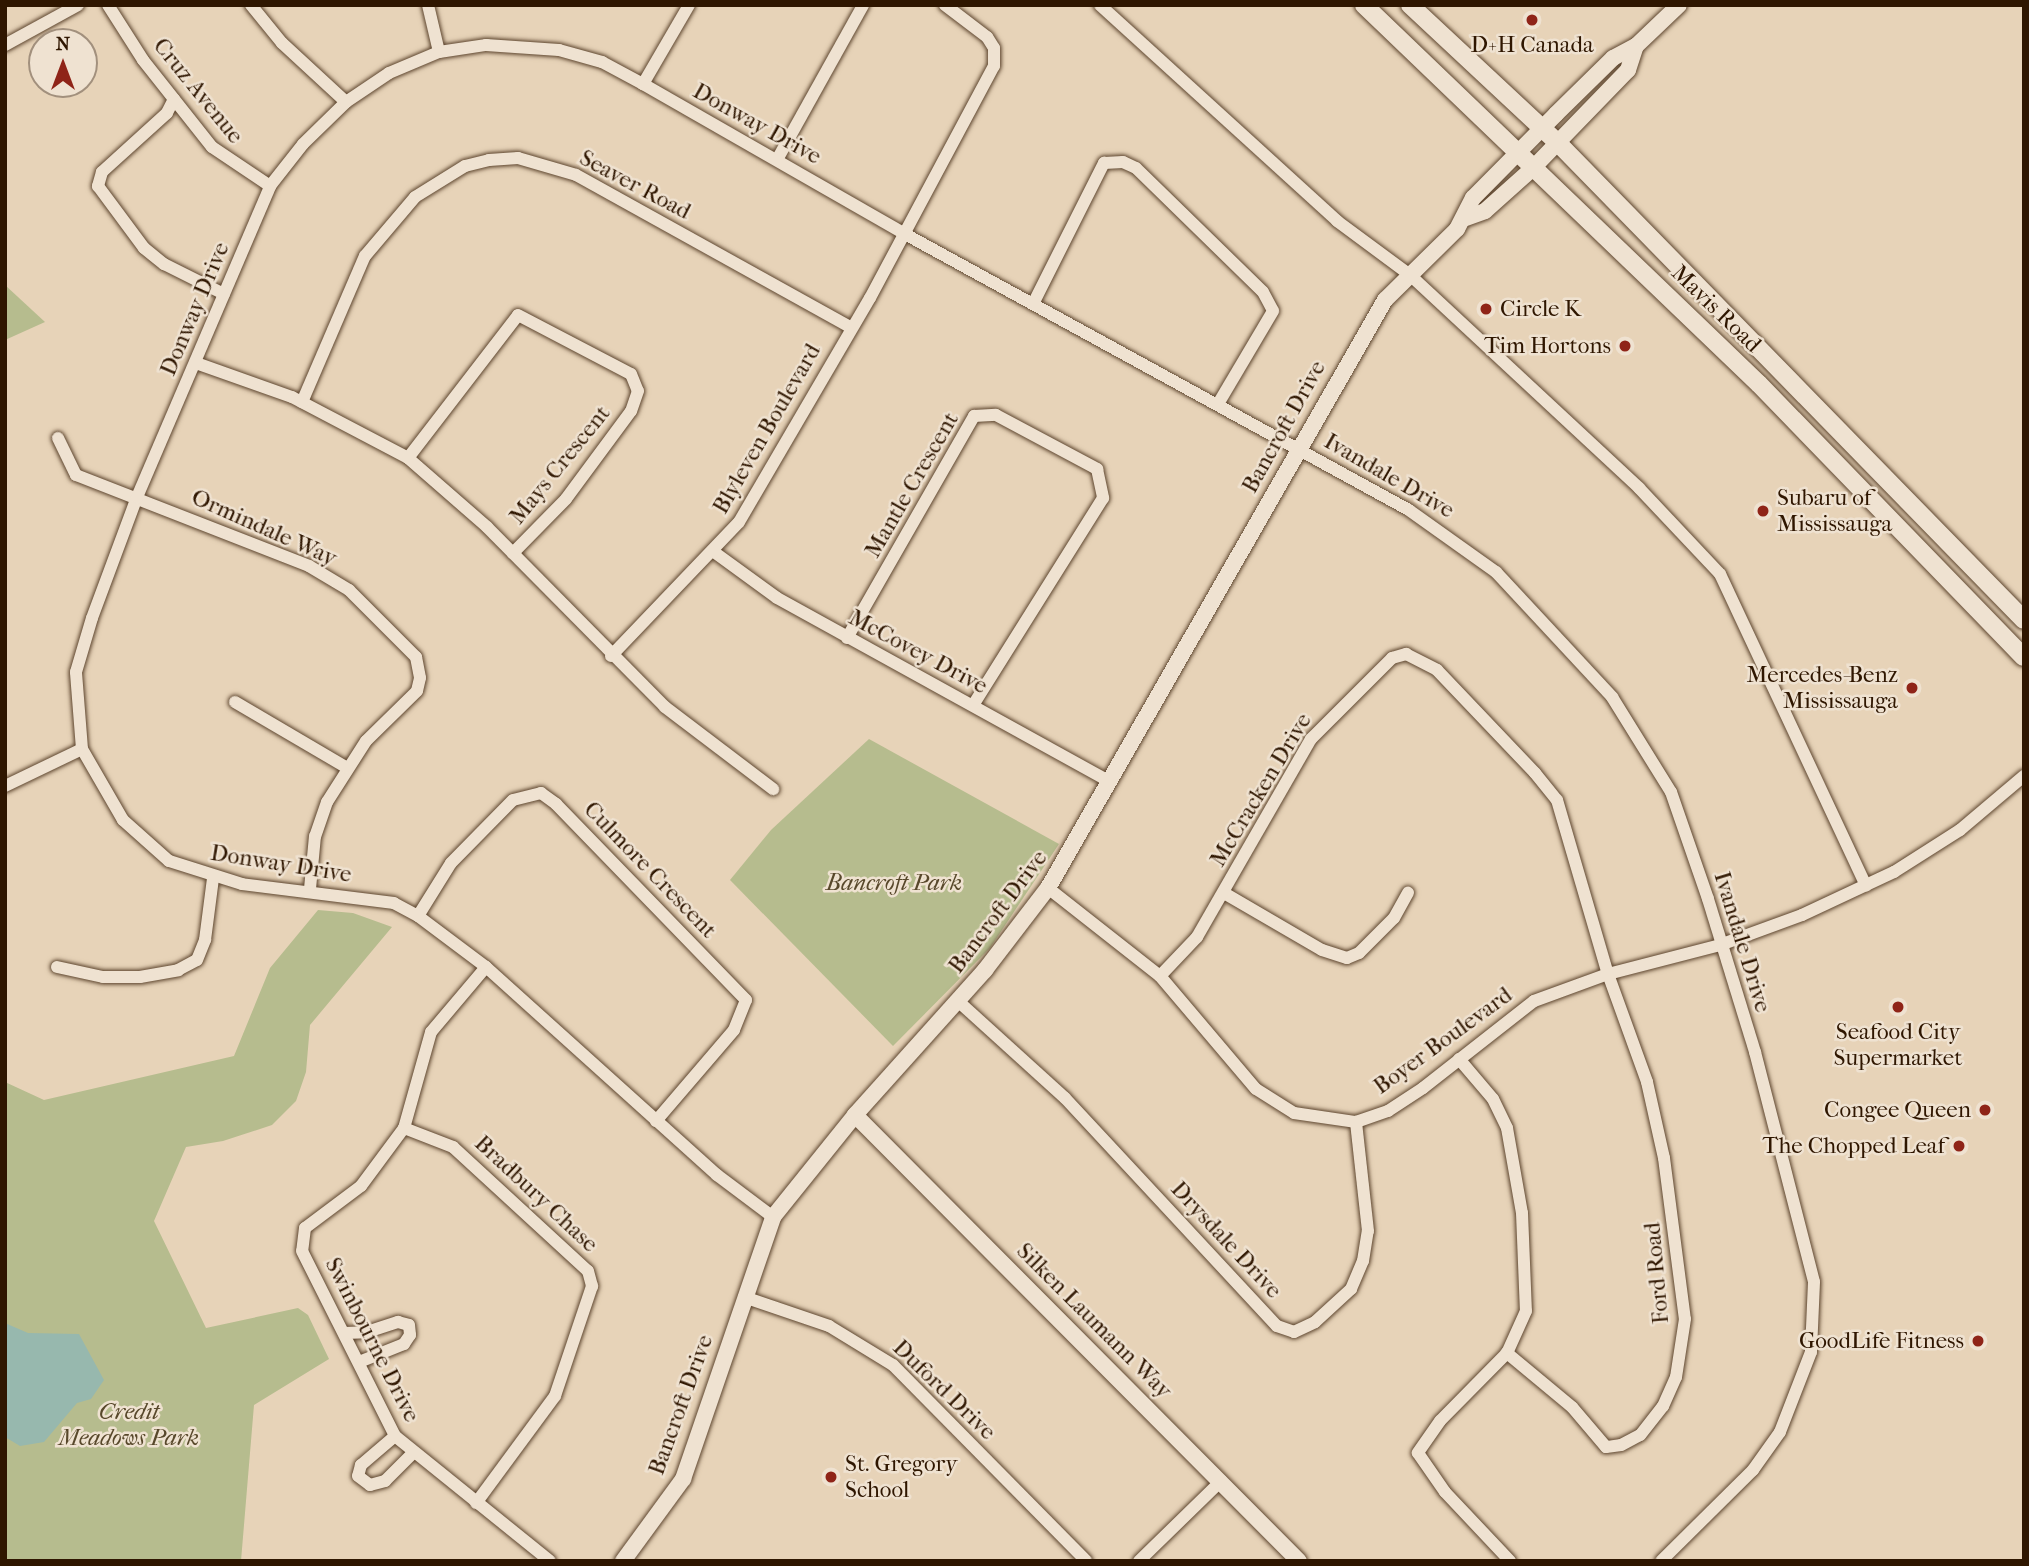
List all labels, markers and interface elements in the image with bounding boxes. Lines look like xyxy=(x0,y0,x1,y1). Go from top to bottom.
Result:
marker: D+H Canada xyxy=(1524,12,1540,28)
north arrow xyxy=(28,28,98,98)
place label: D+H Canada xyxy=(1470,31,1594,59)
text: N xyxy=(56,33,70,55)
street label: Cruz Avenue xyxy=(147,33,249,149)
street label: Donway Drive xyxy=(688,77,826,171)
street label: Seaver Road xyxy=(575,144,695,226)
street label: Donway Drive xyxy=(154,238,236,380)
street label: Mavis Road xyxy=(1665,259,1767,359)
place label: Circle K xyxy=(1500,295,1581,323)
marker: Circle K xyxy=(1478,301,1494,317)
place label: Tim Hortons xyxy=(1484,332,1611,360)
marker: Tim Hortons xyxy=(1617,338,1633,354)
street label: Blyleven Boulevard xyxy=(707,339,827,519)
street label: Bancroft Drive xyxy=(1236,356,1332,498)
street label: Mays Crescent xyxy=(504,400,616,530)
street label: Mantle Crescent xyxy=(859,407,965,563)
street label: Ivandale Drive xyxy=(1319,428,1459,524)
street label: Ormindale Way xyxy=(187,484,341,572)
place label: Subaru of Mississauga xyxy=(1777,484,1892,538)
marker: Subaru of Mississauga xyxy=(1755,503,1771,519)
street label: McCovey Drive xyxy=(844,604,992,700)
place label: Mercedes-Benz Mississauga xyxy=(1746,661,1898,715)
marker: Mercedes-Benz Mississauga xyxy=(1904,680,1920,696)
street label: McCracken Drive xyxy=(1204,708,1318,872)
street label: Culmore Crescent xyxy=(578,796,722,944)
street label: Donway Drive xyxy=(208,839,354,889)
street label: Bancroft Drive xyxy=(943,845,1053,979)
street label: Ivandale Drive xyxy=(1708,868,1776,1016)
park label: Bancroft Park xyxy=(826,869,962,897)
street label: Boyer Boulevard xyxy=(1368,982,1518,1100)
marker: Seafood City Supermarket xyxy=(1890,999,1906,1015)
place label: Seafood City Supermarket xyxy=(1834,1018,1962,1072)
place label: Congee Queen xyxy=(1824,1096,1971,1124)
marker: Congee Queen xyxy=(1977,1102,1993,1118)
street label: Bradbury Chase xyxy=(469,1130,603,1258)
place label: The Chopped Leaf xyxy=(1763,1132,1945,1160)
marker: The Chopped Leaf xyxy=(1951,1138,1967,1154)
street label: Drysdale Drive xyxy=(1165,1176,1287,1304)
street label: Ford Road xyxy=(1639,1221,1675,1325)
street label: Silken Laumann Way xyxy=(1011,1238,1177,1404)
street label: Swinbourne Drive xyxy=(319,1253,425,1427)
place label: GoodLife Fitness xyxy=(1799,1327,1964,1355)
street label: Bancroft Drive xyxy=(643,1331,719,1479)
marker: GoodLife Fitness xyxy=(1970,1333,1986,1349)
street label: Duford Drive xyxy=(887,1334,1001,1446)
park label: Credit Meadows Park xyxy=(59,1398,199,1452)
place label: St. Gregory School xyxy=(845,1450,957,1504)
marker: St. Gregory School xyxy=(823,1469,839,1485)

